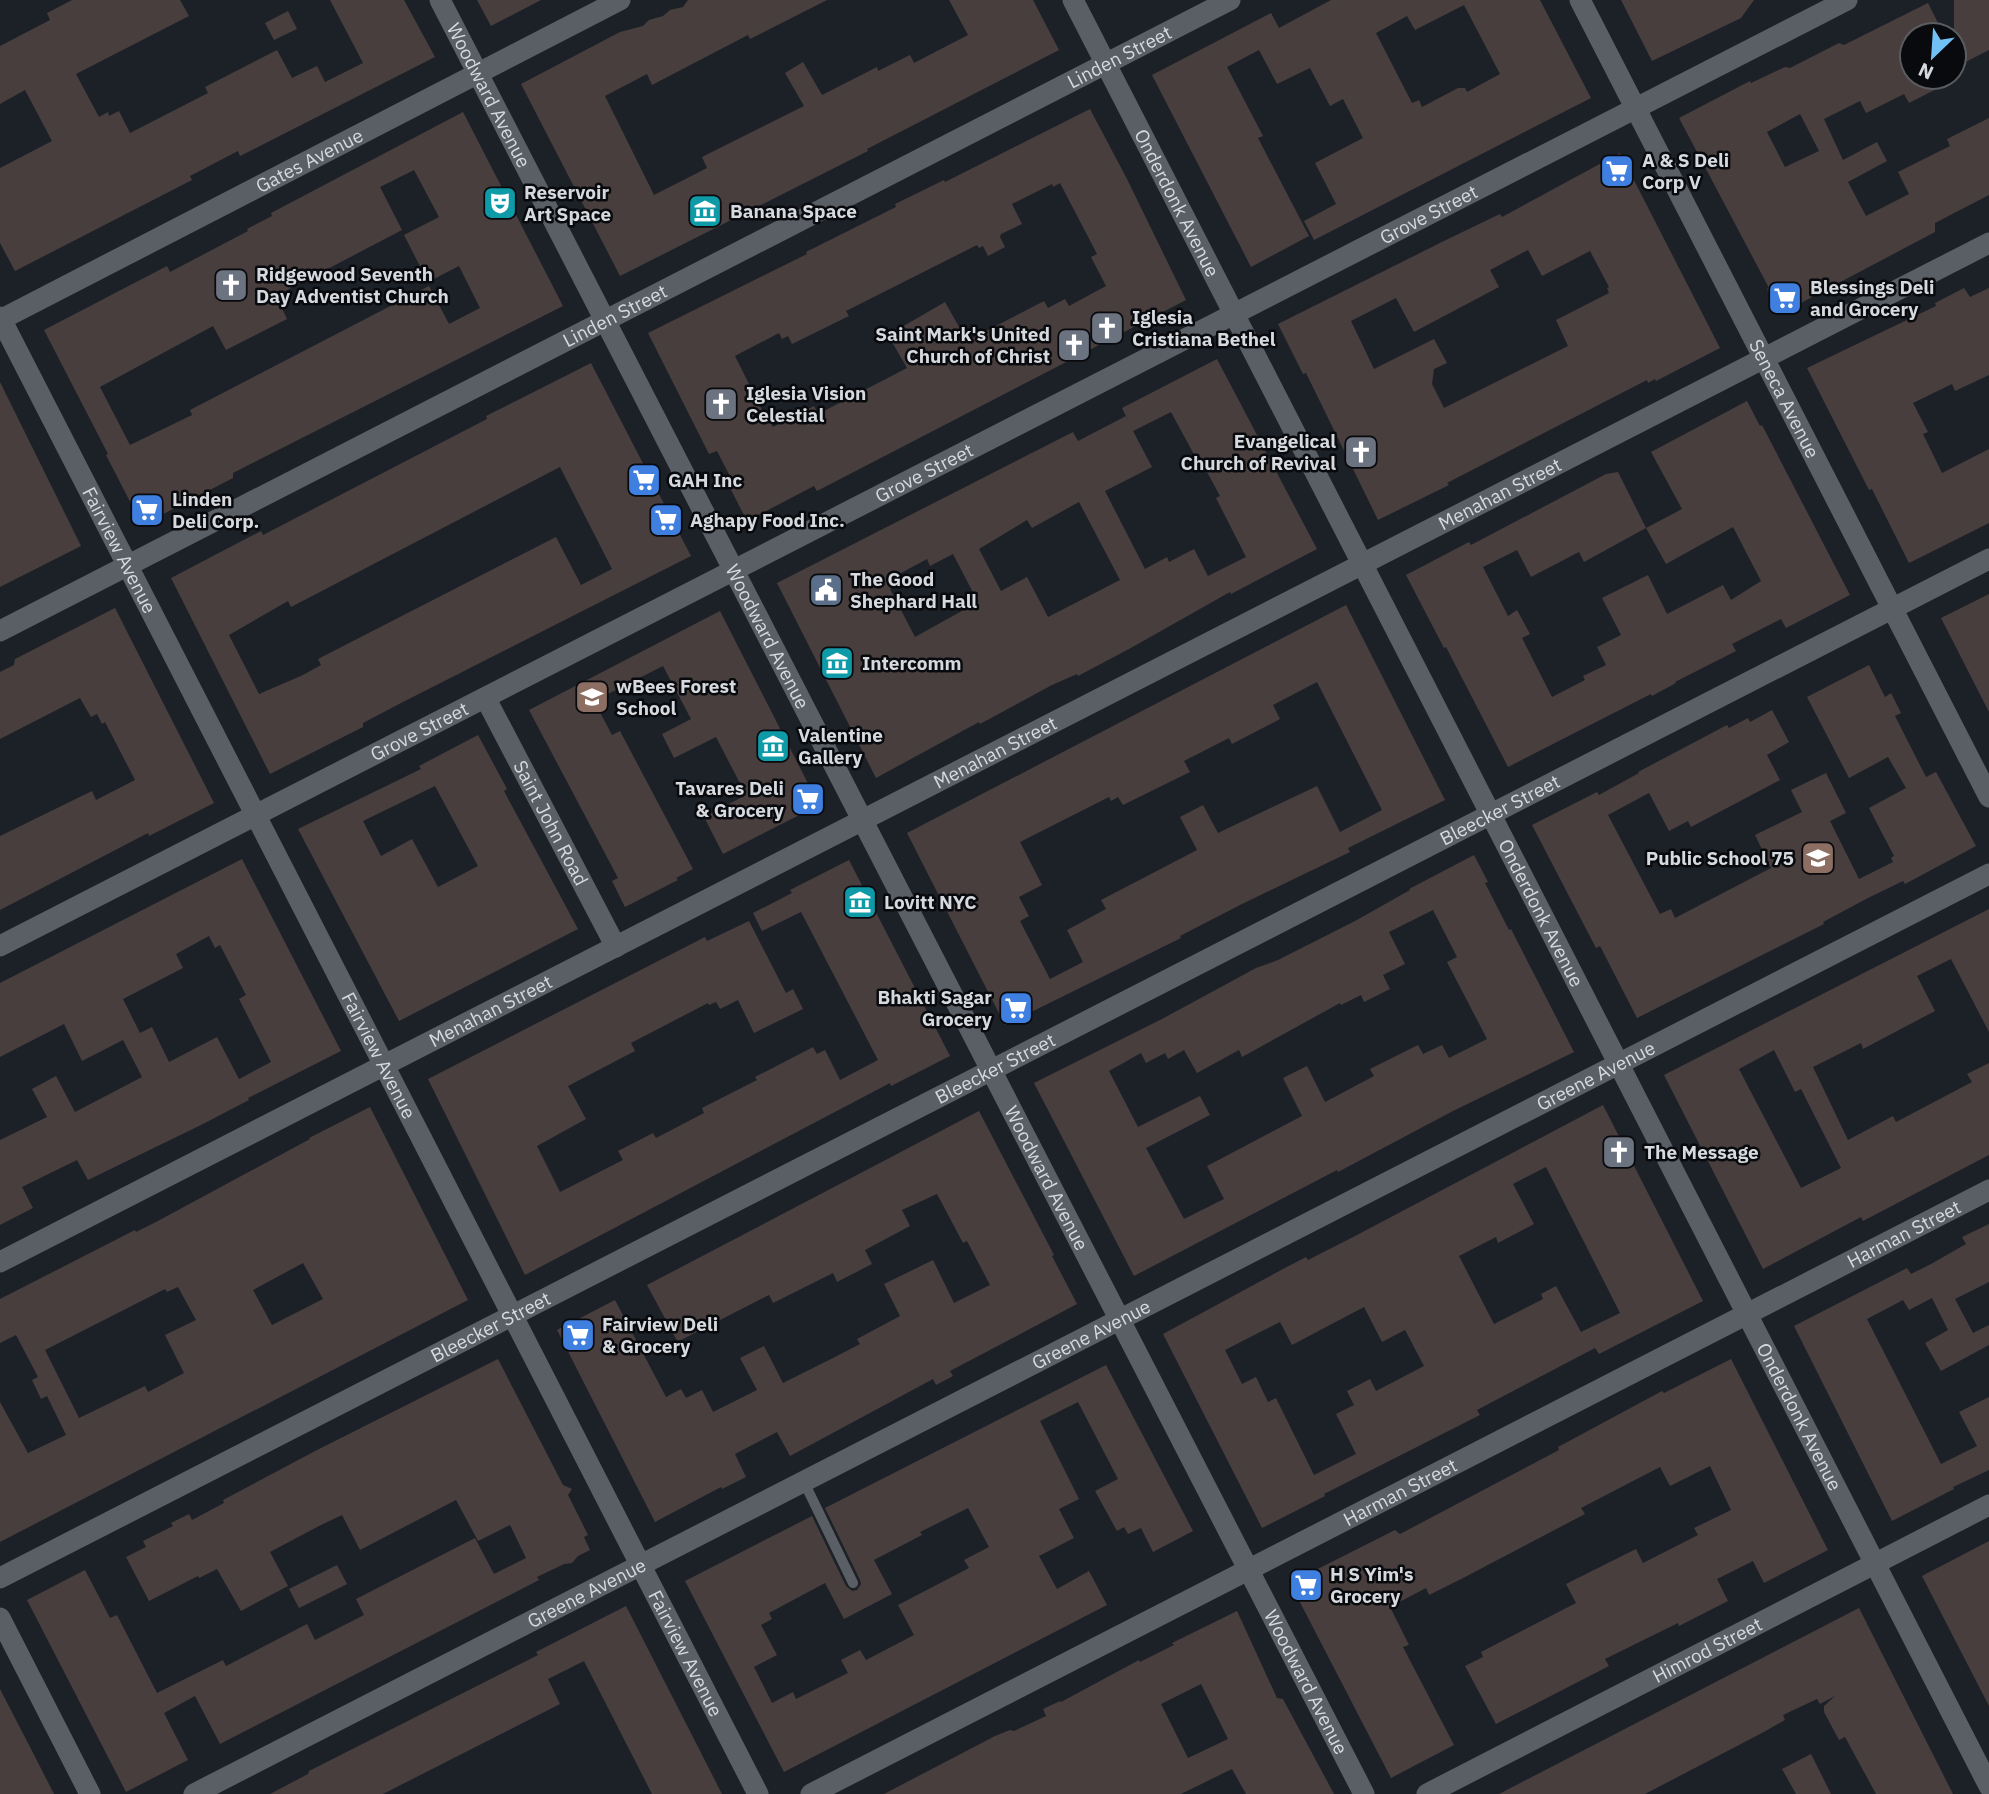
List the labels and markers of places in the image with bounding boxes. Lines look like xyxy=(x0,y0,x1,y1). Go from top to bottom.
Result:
place label: A & S Deli Corp V xyxy=(1642,148,1729,194)
supermarket icon: A & S Deli Corp V xyxy=(1598,152,1636,190)
place label: Reservoir Art Space xyxy=(524,180,611,226)
theatre icon: Reservoir Art Space xyxy=(481,184,519,222)
museum icon: Banana Space xyxy=(686,192,724,230)
place label: Banana Space xyxy=(730,199,857,223)
place label: Ridgewood Seventh Day Adventist Church xyxy=(256,262,449,308)
church icon: Ridgewood Seventh Day Adventist Church xyxy=(212,266,250,304)
place label: Blessings Deli and Grocery xyxy=(1810,275,1935,321)
supermarket icon: Blessings Deli and Grocery xyxy=(1766,279,1804,317)
place label: Iglesia Cristiana Bethel xyxy=(1132,305,1276,351)
church icon: Iglesia Cristiana Bethel xyxy=(1088,309,1126,347)
place label: Saint Mark's United Church of Christ xyxy=(875,322,1050,368)
church icon: Saint Mark's United Church of Christ xyxy=(1055,326,1093,364)
place label: Iglesia Vision Celestial xyxy=(746,381,866,427)
church icon: Iglesia Vision Celestial xyxy=(702,385,740,423)
place label: Evangelical Church of Revival xyxy=(1181,429,1336,475)
church icon: Evangelical Church of Revival xyxy=(1342,433,1380,471)
supermarket icon: GAH Inc xyxy=(625,461,663,499)
place label: GAH Inc xyxy=(668,468,742,492)
place label: Linden Deli Corp. xyxy=(172,487,260,533)
supermarket icon: Linden Deli Corp. xyxy=(128,491,166,529)
supermarket icon: Aghapy Food Inc. xyxy=(647,501,685,539)
place label: Aghapy Food Inc. xyxy=(690,508,845,532)
place label: The Good Shephard Hall xyxy=(850,567,977,613)
public building icon: The Good Shephard Hall xyxy=(807,571,845,609)
museum icon: Intercomm xyxy=(818,644,856,682)
place label: Intercomm xyxy=(862,651,961,675)
place label: wBees Forest School xyxy=(616,674,736,720)
school or university icon: wBees Forest School xyxy=(573,678,611,716)
place label: Valentine Gallery xyxy=(798,723,883,769)
museum icon: Valentine Gallery xyxy=(754,727,792,765)
place label: Tavares Deli & Grocery xyxy=(675,776,785,822)
supermarket icon: Tavares Deli & Grocery xyxy=(789,780,827,818)
school or university icon: Public School 75 xyxy=(1799,839,1837,877)
place label: Public School 75 xyxy=(1646,846,1794,870)
museum icon: Lovitt NYC xyxy=(841,883,879,921)
place label: Lovitt NYC xyxy=(884,890,977,914)
place label: Bhakti Sagar Grocery xyxy=(878,985,993,1031)
supermarket icon: Bhakti Sagar Grocery xyxy=(997,989,1035,1027)
church icon: The Message xyxy=(1600,1133,1638,1171)
place label: The Message xyxy=(1644,1140,1759,1164)
place label: Fairview Deli & Grocery xyxy=(602,1312,718,1358)
supermarket icon: Fairview Deli & Grocery xyxy=(559,1316,597,1354)
place label: H S Yim's Grocery xyxy=(1330,1562,1414,1608)
supermarket icon: H S Yim's Grocery xyxy=(1287,1566,1325,1604)

